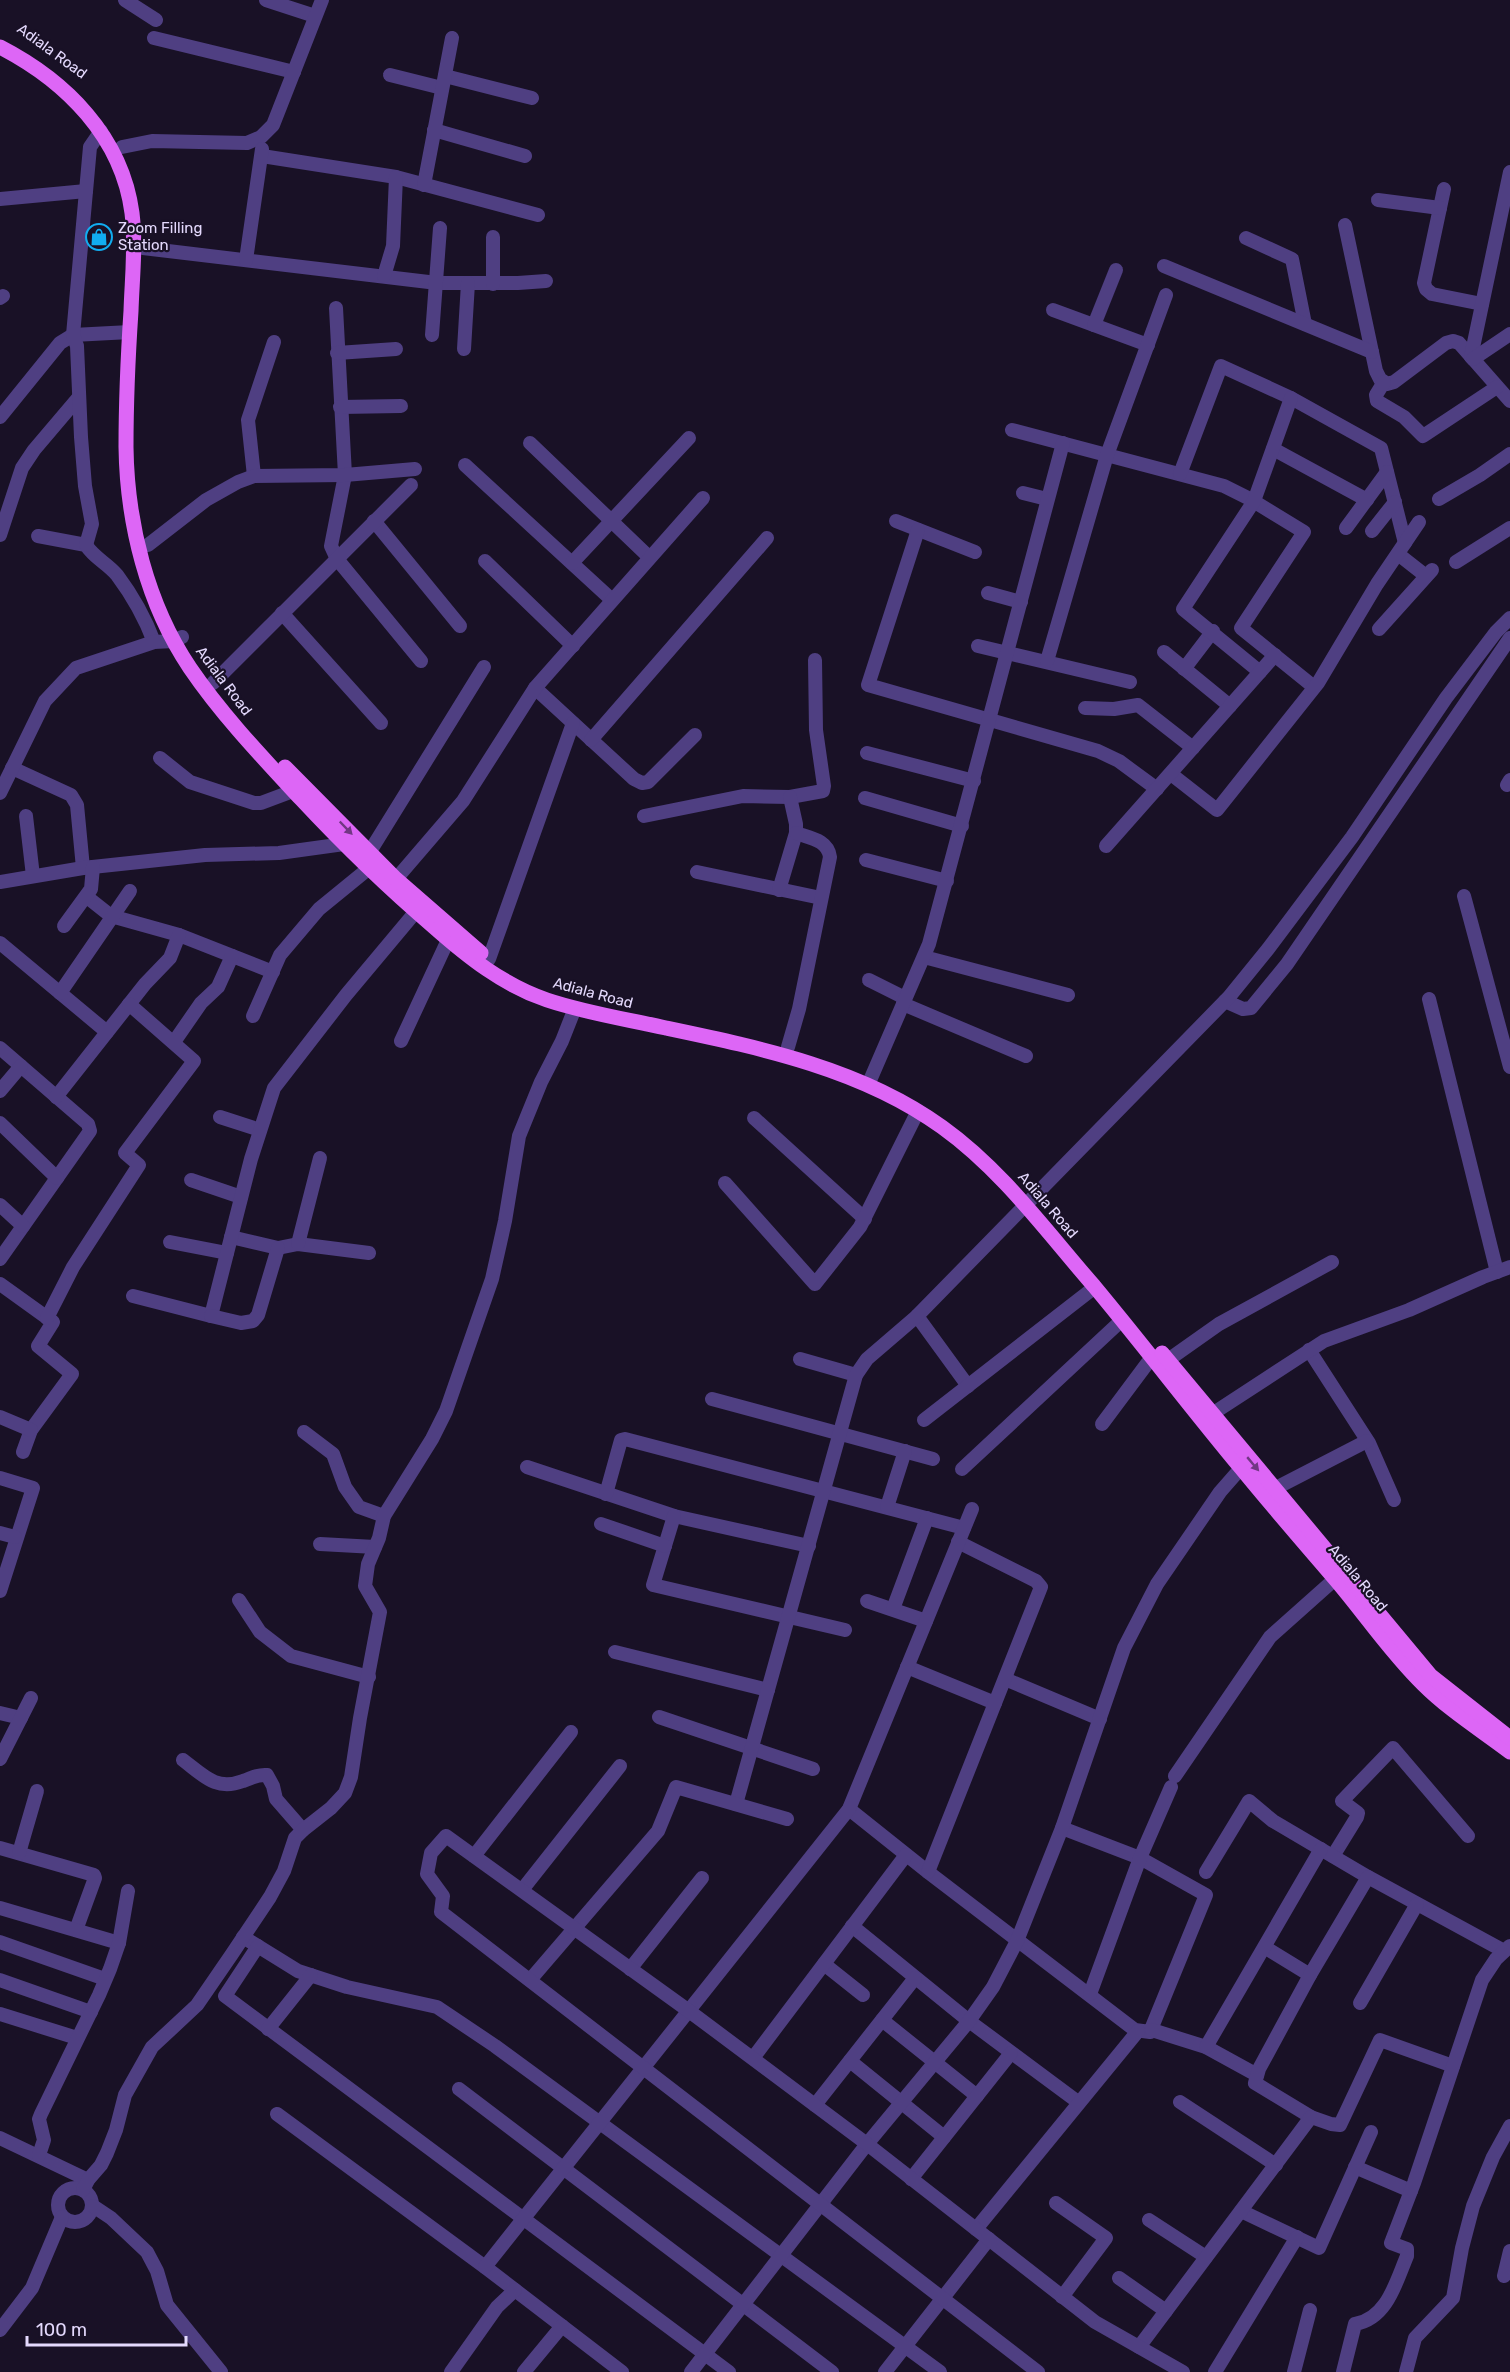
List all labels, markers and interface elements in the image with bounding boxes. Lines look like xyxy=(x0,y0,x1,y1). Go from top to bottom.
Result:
street label: Adiala Road xyxy=(14,20,90,82)
place label: Zoom Filling Station xyxy=(118,219,202,254)
shop icon: Zoom Filling Station xyxy=(84,222,114,252)
street label: Adiala Road xyxy=(192,643,256,719)
one-way arrow xyxy=(338,820,352,834)
street label: Adiala Road xyxy=(551,974,635,1012)
street label: Adiala Road xyxy=(1014,1168,1082,1242)
one-way arrow xyxy=(1246,1456,1259,1471)
street label: Adiala Road xyxy=(1325,1541,1391,1615)
scale bar xyxy=(27,2309,186,2347)
text: 100 m xyxy=(36,2319,87,2341)

